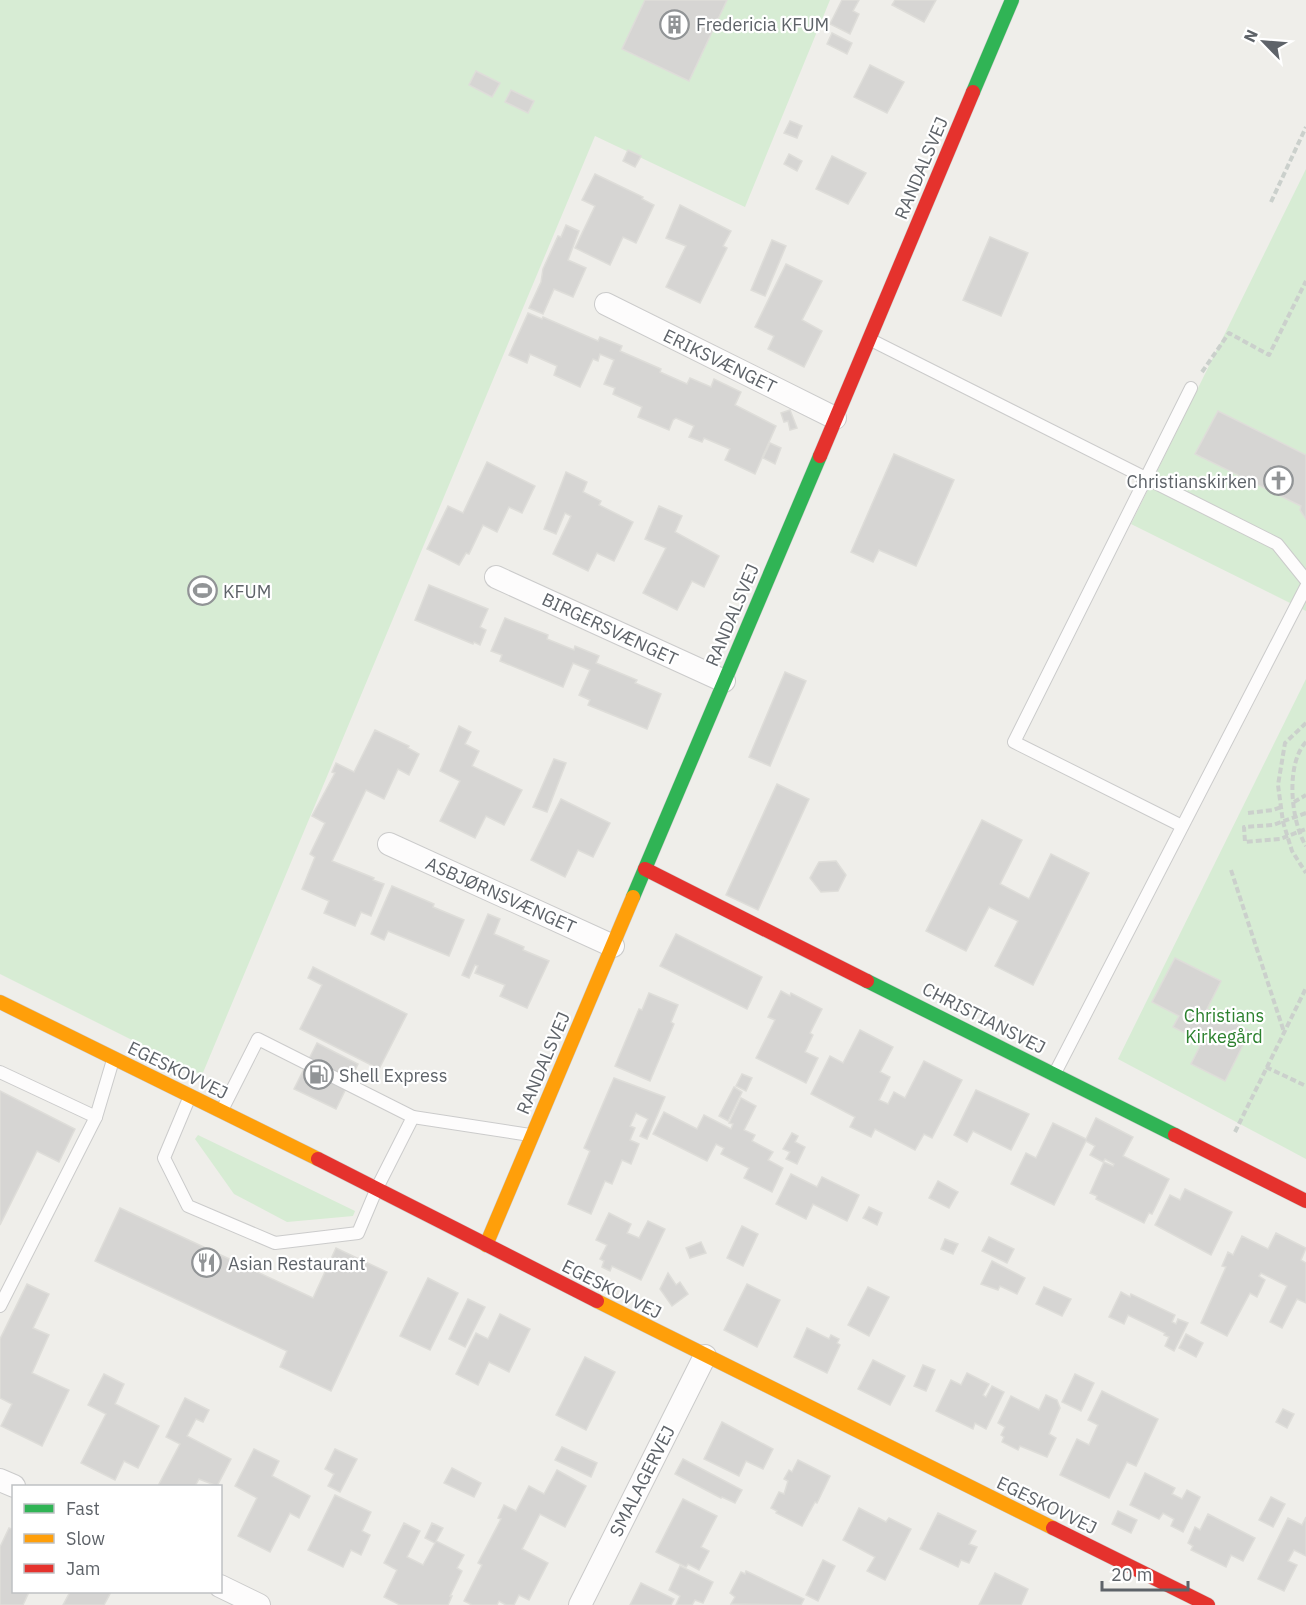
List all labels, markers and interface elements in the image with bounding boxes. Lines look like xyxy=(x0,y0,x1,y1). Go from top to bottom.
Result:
building icon: Fredericia KFUM xyxy=(659,8,691,40)
north arrow xyxy=(1234,12,1294,72)
place label: Fredericia KFUM xyxy=(696,13,829,36)
text: N xyxy=(1239,26,1262,45)
street label: RANDALSVEJ xyxy=(889,113,953,223)
street label: ERIKSVÆNGET xyxy=(660,324,780,398)
church icon: Christianskirken xyxy=(1262,465,1294,497)
place label: Christianskirken xyxy=(1127,470,1257,493)
street label: RANDALSVEJ xyxy=(700,560,764,670)
sports icon: KFUM xyxy=(186,575,218,607)
place label: KFUM xyxy=(223,580,271,603)
street label: BIRGERSVÆNGET xyxy=(538,587,682,671)
street label: ASBJØRNSVÆNGET xyxy=(422,851,580,939)
street label: CHRISTIANSVEJ xyxy=(918,977,1050,1059)
park label: Christians Kirkegård xyxy=(1184,1004,1264,1048)
street label: RANDALSVEJ xyxy=(511,1008,575,1118)
street label: EGESKOVVEJ xyxy=(124,1036,232,1104)
fuel station icon: Shell Express xyxy=(302,1059,334,1091)
place label: Shell Express xyxy=(339,1064,447,1087)
restaurant icon: Asian Restaurant xyxy=(191,1247,223,1279)
place label: Asian Restaurant xyxy=(228,1252,366,1275)
street label: EGESKOVVEJ xyxy=(558,1254,666,1324)
street label: SMALAGERVEJ xyxy=(604,1422,680,1540)
street label: EGESKOVVEJ xyxy=(993,1471,1101,1539)
legend xyxy=(12,1485,222,1593)
text: Fast xyxy=(66,1497,100,1520)
text: Slow xyxy=(66,1527,105,1550)
scale bar xyxy=(1102,1554,1188,1592)
text: Jam xyxy=(66,1557,101,1580)
text: 20 m xyxy=(1111,1563,1153,1586)

